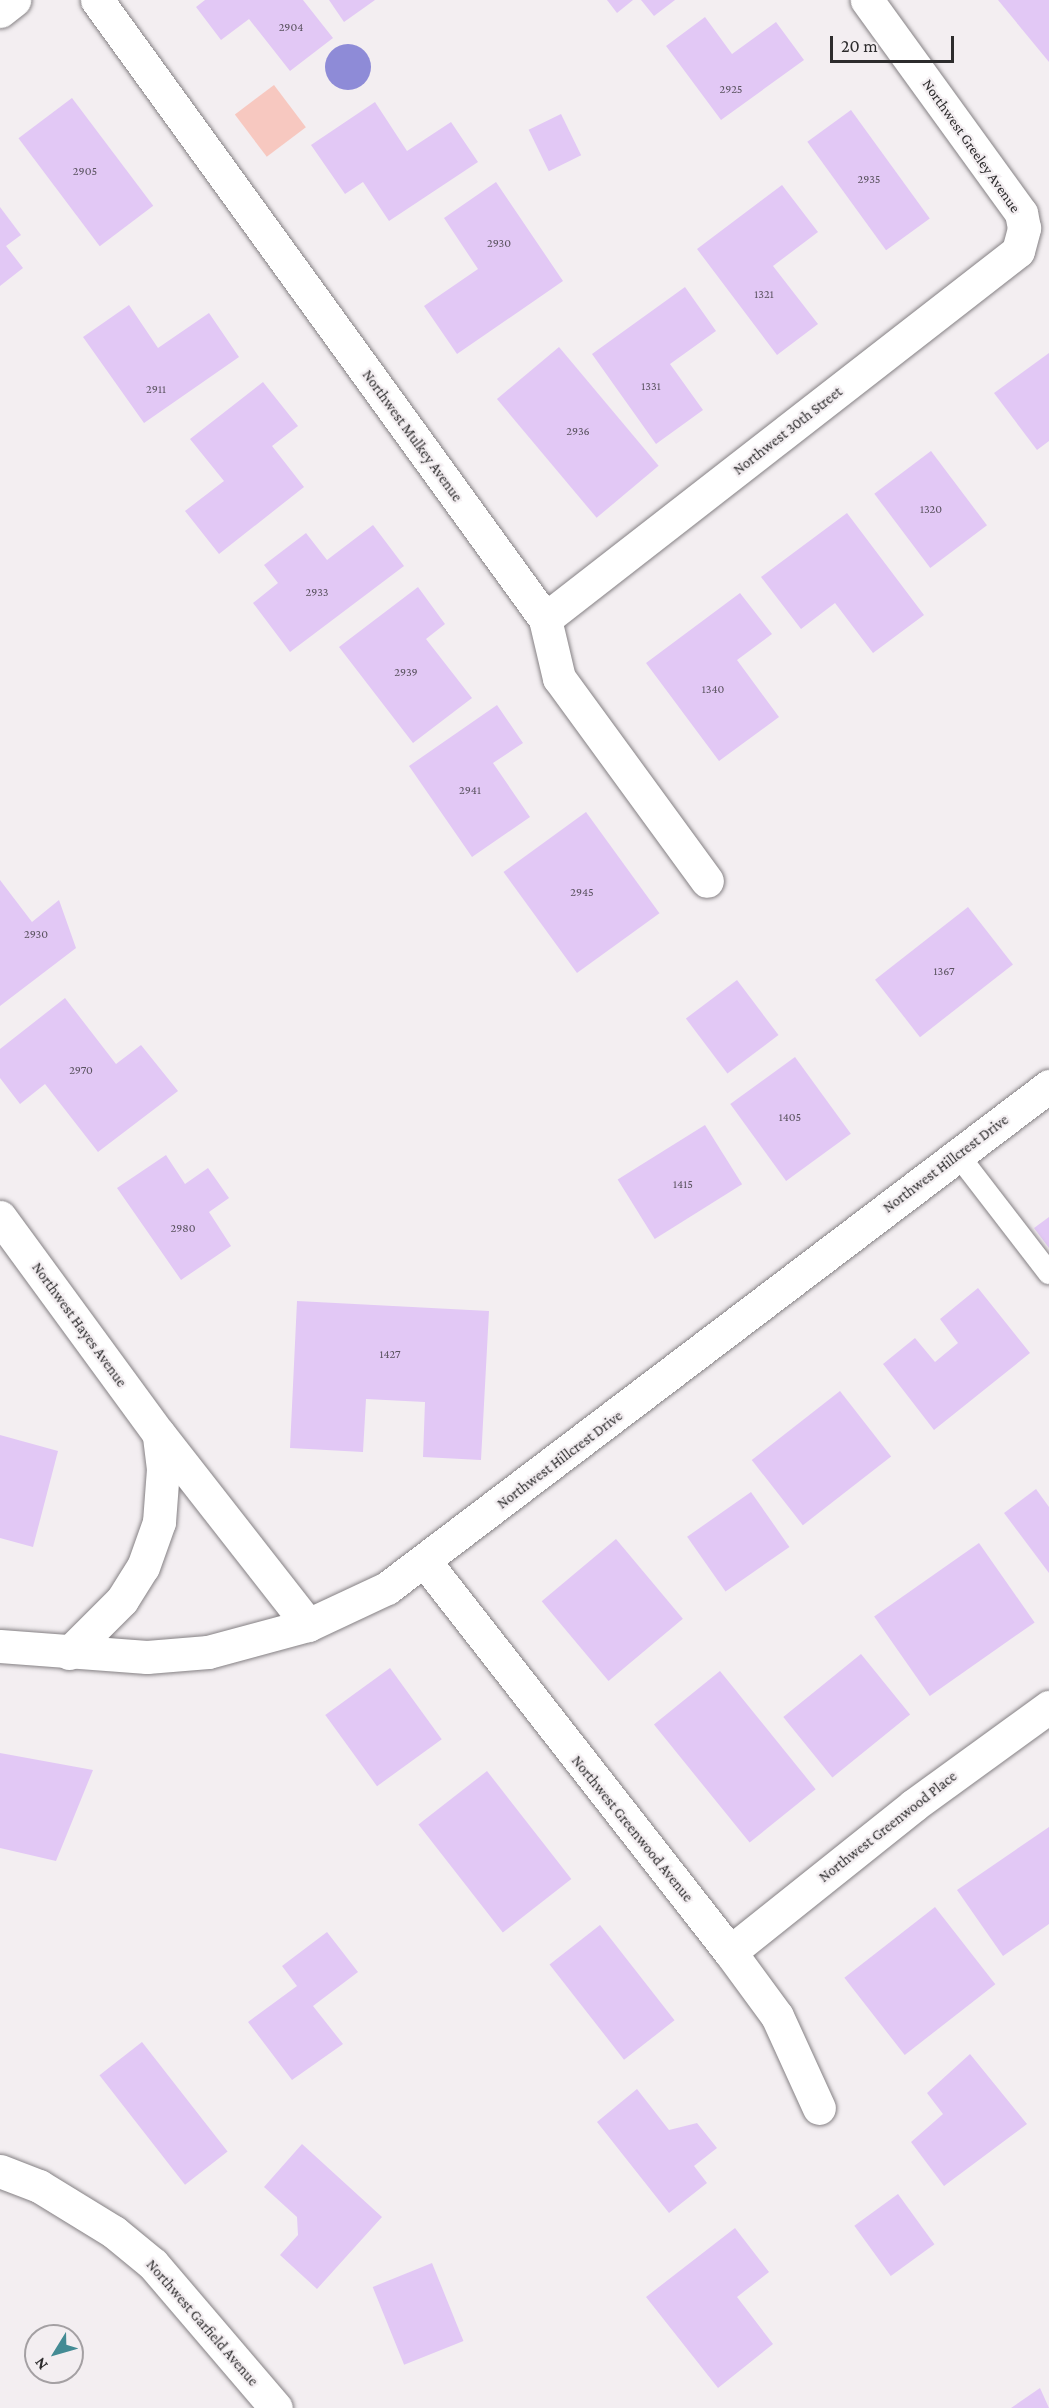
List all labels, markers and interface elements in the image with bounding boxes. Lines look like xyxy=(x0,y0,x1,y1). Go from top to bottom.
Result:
house number: 2904 xyxy=(279,21,303,35)
scale bar xyxy=(833,24,958,62)
text: 20 m xyxy=(841,36,878,56)
street label: Northwest Greeley Avenue xyxy=(918,76,1024,216)
house number: 2925 xyxy=(719,83,743,97)
house number: 2905 xyxy=(73,165,97,179)
house number: 2935 xyxy=(858,173,880,187)
house number: 2930 xyxy=(487,237,511,251)
house number: 1321 xyxy=(754,288,774,302)
street label: Northwest Mulkey Avenue xyxy=(358,367,466,505)
house number: 1331 xyxy=(641,380,661,394)
house number: 2911 xyxy=(146,383,166,397)
street label: Northwest 30th Street xyxy=(730,383,846,479)
house number: 2936 xyxy=(566,425,590,439)
house number: 1320 xyxy=(920,503,942,517)
house number: 2933 xyxy=(306,586,328,600)
house number: 2939 xyxy=(394,666,418,680)
house number: 1340 xyxy=(702,683,724,697)
house number: 2941 xyxy=(459,784,481,798)
house number: 2945 xyxy=(570,886,594,900)
house number: 2930 xyxy=(24,928,48,942)
house number: 1367 xyxy=(934,965,954,979)
house number: 2970 xyxy=(69,1064,93,1078)
house number: 1405 xyxy=(779,1111,801,1125)
street label: Northwest Hillcrest Drive xyxy=(880,1111,1012,1217)
house number: 1415 xyxy=(673,1178,693,1192)
house number: 2980 xyxy=(170,1222,196,1236)
street label: Northwest Hayes Avenue xyxy=(28,1259,130,1391)
house number: 1427 xyxy=(379,1348,401,1362)
street label: Northwest Hillcrest Drive xyxy=(494,1407,626,1513)
street label: Northwest Greenwood Avenue xyxy=(567,1752,697,1906)
street label: Northwest Greenwood Place xyxy=(815,1768,961,1886)
street label: Northwest Garfield Avenue xyxy=(142,2256,262,2390)
north arrow xyxy=(24,2324,84,2384)
text: N xyxy=(31,2354,51,2373)

